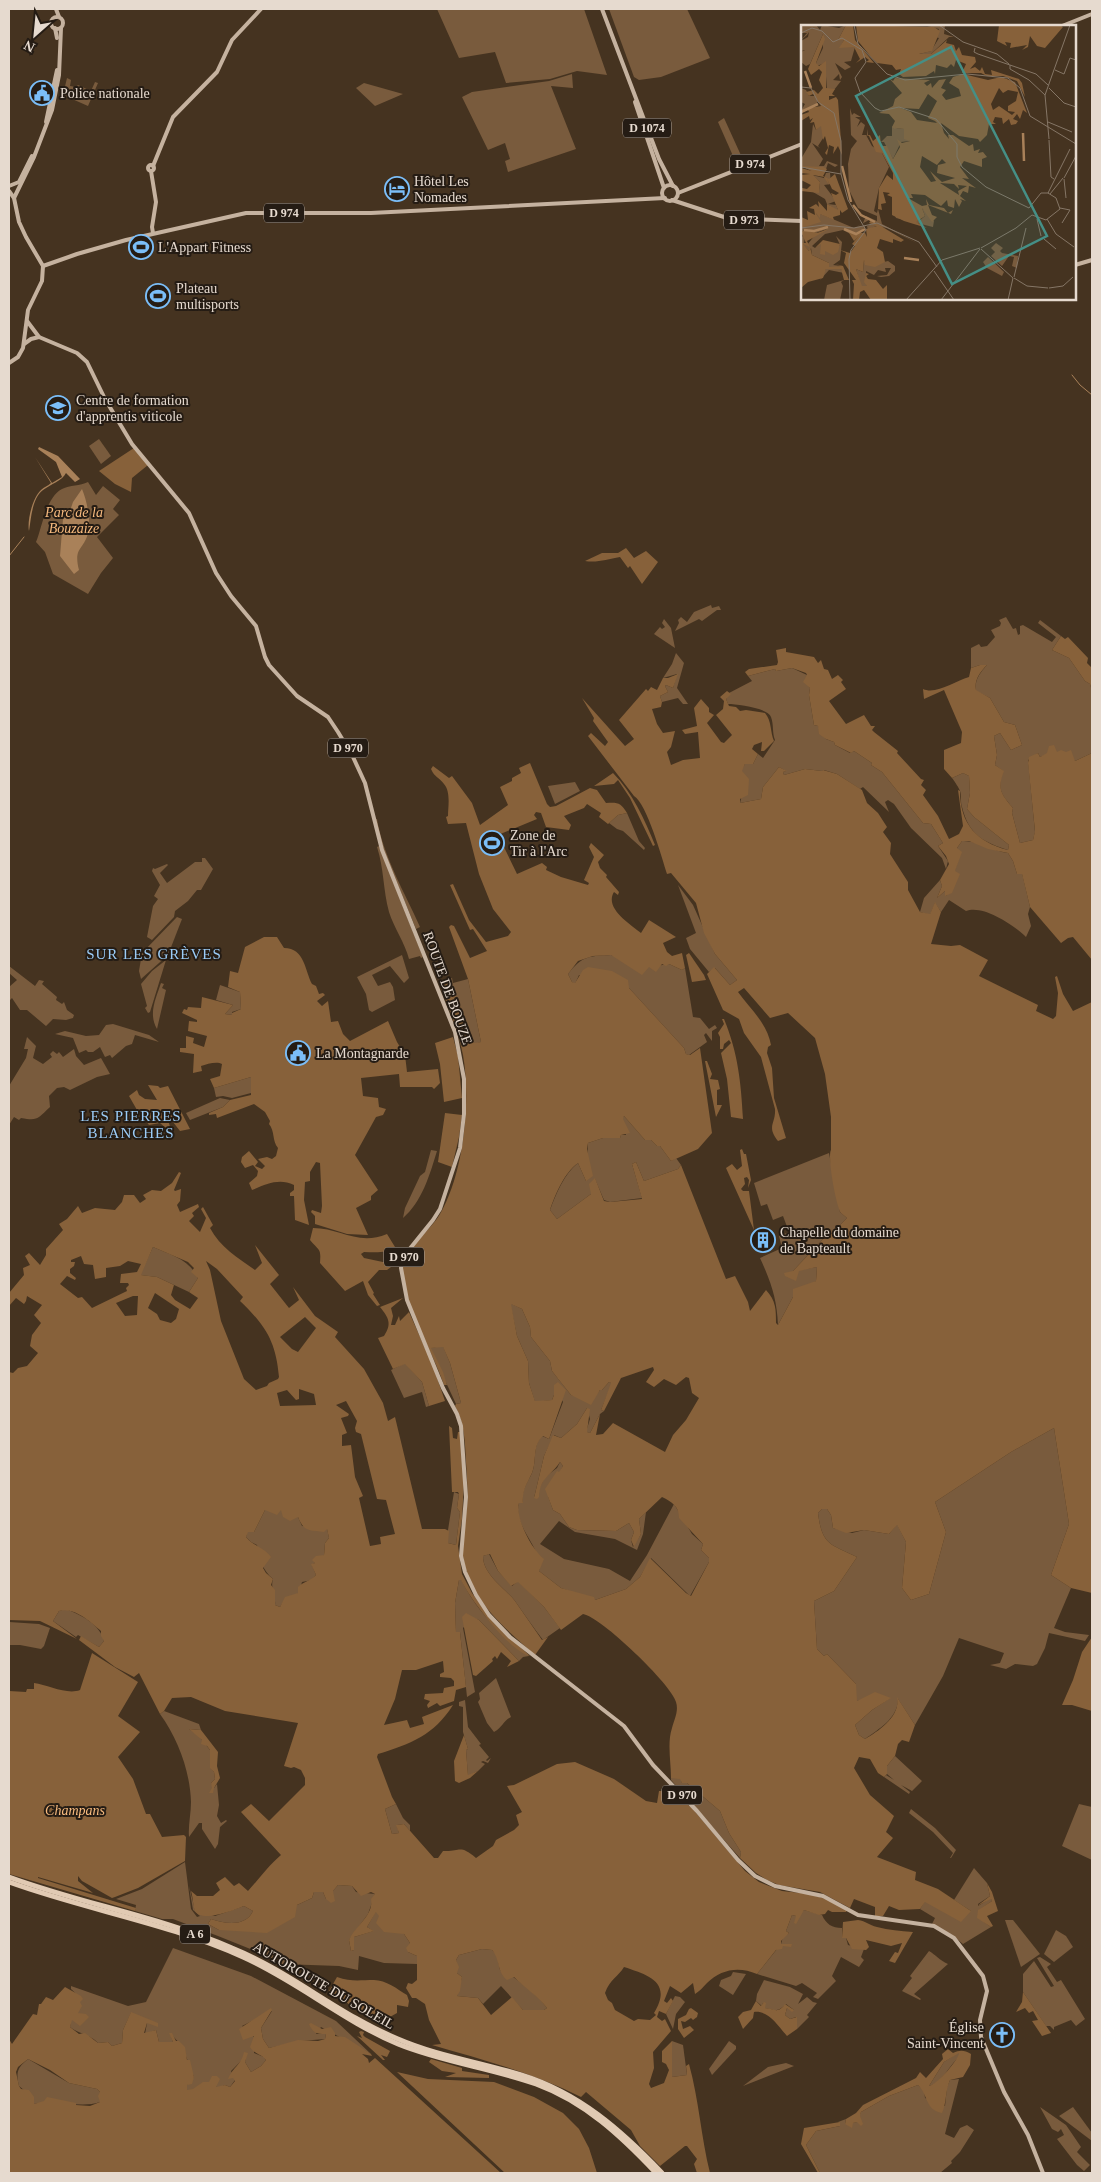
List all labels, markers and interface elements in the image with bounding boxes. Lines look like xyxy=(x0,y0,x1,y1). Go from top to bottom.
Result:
north arrow xyxy=(10,10,60,60)
inset map xyxy=(801,25,1076,300)
text: N xyxy=(21,37,37,55)
public building icon: Police nationale xyxy=(29,80,55,106)
place label: Police nationale xyxy=(60,86,150,101)
road number: D 1074 xyxy=(623,119,671,138)
road number: D 974 xyxy=(730,154,770,173)
place label: Hôtel Les Nomades xyxy=(414,174,469,205)
hotel icon: Hôtel Les Nomades xyxy=(384,176,410,202)
road number: D 974 xyxy=(264,204,304,222)
road number: D 973 xyxy=(724,210,764,230)
sports icon: L'Appart Fitness xyxy=(128,234,154,260)
place label: L'Appart Fitness xyxy=(158,240,251,255)
place label: Plateau multisports xyxy=(176,281,239,312)
sports icon: Plateau multisports xyxy=(145,283,171,309)
place label: Centre de formation d'apprentis viticole xyxy=(76,393,189,424)
school or university icon: Centre de formation d'apprentis viticole xyxy=(45,395,71,421)
park label: Parc de la Bouzaize xyxy=(44,505,103,536)
road number: D 970 xyxy=(328,738,368,758)
place label: Zone de Tir à l'Arc xyxy=(510,828,567,859)
sports icon: Zone de Tir à l'Arc xyxy=(479,830,505,856)
street label: ROUTE DE BOUZE xyxy=(420,930,475,1047)
district label: SUR LES GRÈVES xyxy=(86,946,222,962)
public building icon: La Montagnarde xyxy=(285,1040,311,1066)
place label: La Montagnarde xyxy=(316,1046,409,1061)
district label: LES PIERRES BLANCHES xyxy=(80,1108,182,1141)
place label: Chapelle du domaine de Bapteault xyxy=(780,1225,899,1256)
building icon: Chapelle du domaine de Bapteault xyxy=(750,1227,776,1253)
road number: D 970 xyxy=(384,1248,424,1266)
road number: D 970 xyxy=(662,1786,702,1804)
park label: Champans xyxy=(45,1803,105,1818)
road number: A 6 xyxy=(180,1925,210,1944)
street label: AUTOROUTE DU SOLEIL xyxy=(250,1939,397,2032)
place label: Église Saint-Vincent xyxy=(907,2019,984,2051)
church icon: Église Saint-Vincent xyxy=(989,2022,1015,2048)

